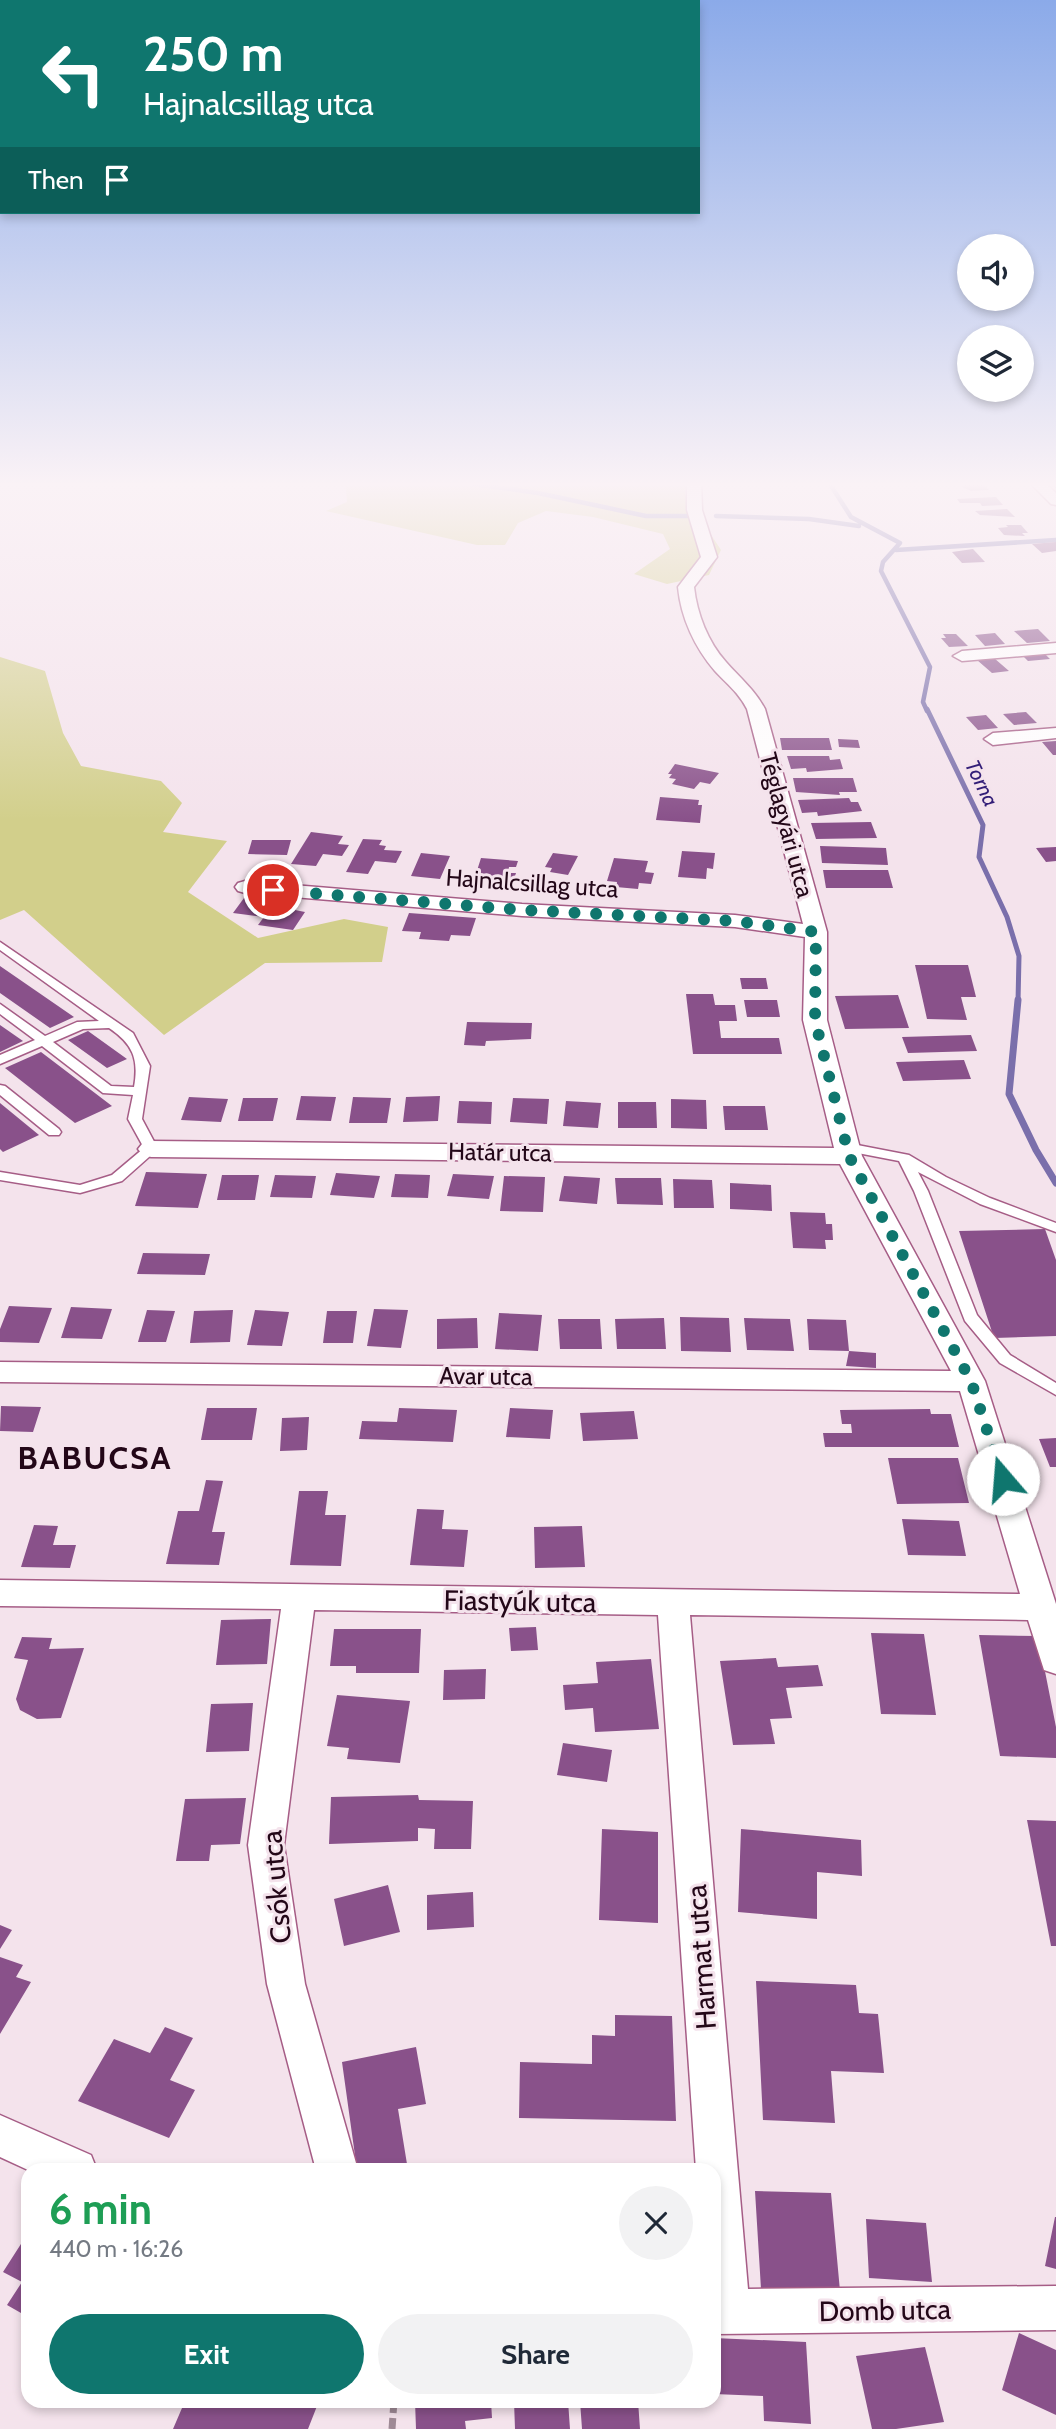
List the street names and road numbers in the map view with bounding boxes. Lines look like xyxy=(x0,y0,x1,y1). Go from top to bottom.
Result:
street label: Téglagyári utca xyxy=(754,749,820,901)
street label: Hajnalcsillag utca xyxy=(445,863,620,904)
street label: Határ utca xyxy=(448,1137,553,1167)
street label: Avar utca xyxy=(439,1361,533,1391)
street label: Fiastyúk utca xyxy=(443,1583,597,1619)
street label: Csók utca xyxy=(254,1829,298,1945)
street label: Harmat utca xyxy=(679,1883,723,2031)
street label: Domb utca xyxy=(819,2292,952,2328)

